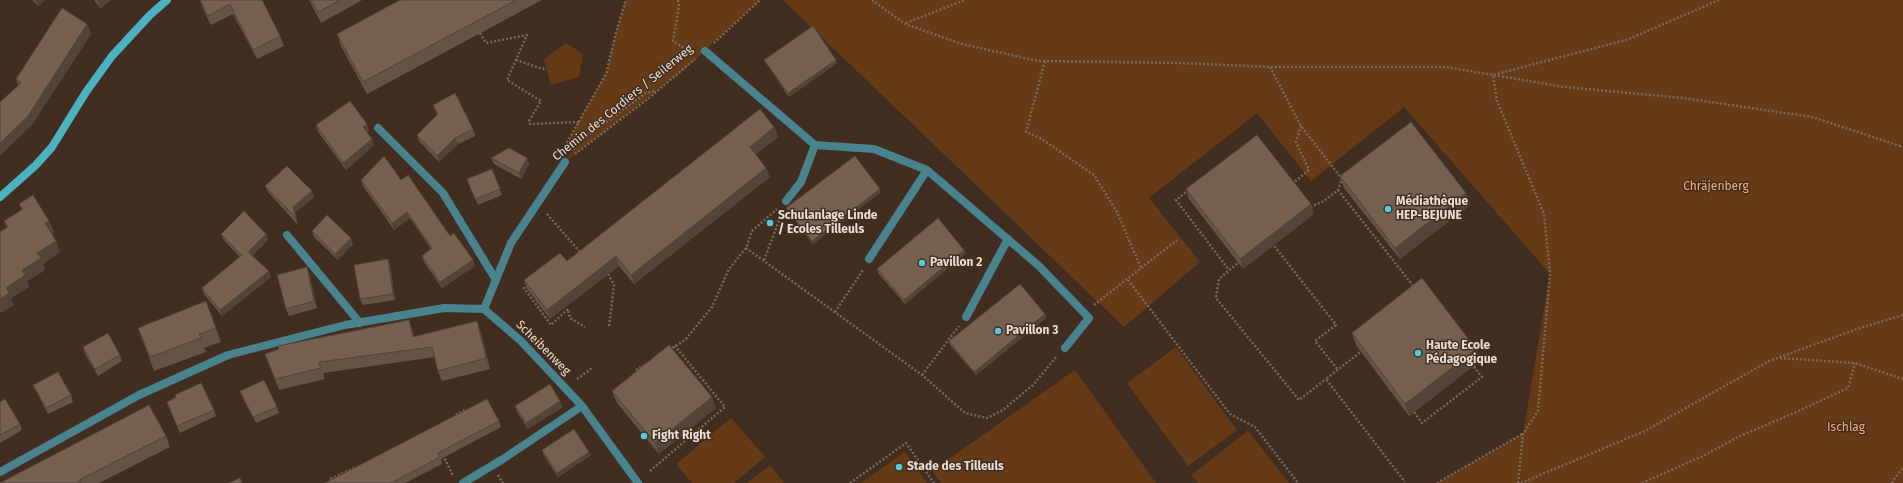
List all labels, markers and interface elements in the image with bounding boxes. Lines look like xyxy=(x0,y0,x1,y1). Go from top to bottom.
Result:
street label: Chemin des Cordiers / Seilerweg xyxy=(550,42,696,164)
park label: Chräjenberg xyxy=(1683,180,1749,194)
place label: Médiathèque HEP-BEJUNE xyxy=(1396,195,1468,223)
marker: Médiathèque HEP-BEJUNE xyxy=(1383,204,1393,214)
place label: Schulanlage Linde / Ecoles Tilleuls xyxy=(778,209,877,237)
marker: Schulanlage Linde / Ecoles Tilleuls xyxy=(765,218,775,228)
place label: Pavillon 2 xyxy=(930,256,983,270)
marker: Pavillon 2 xyxy=(917,258,927,268)
street label: Scheibenweg xyxy=(513,318,573,378)
place label: Pavillon 3 xyxy=(1006,324,1059,338)
marker: Pavillon 3 xyxy=(993,326,1003,336)
place label: Haute Ecole Pédagogique xyxy=(1426,339,1497,367)
marker: Haute Ecole Pédagogique xyxy=(1413,348,1423,358)
park label: Ischlag xyxy=(1827,421,1865,435)
place label: Fight Right xyxy=(652,429,711,443)
marker: Fight Right xyxy=(639,431,649,441)
place label: Stade des Tilleuls xyxy=(907,460,1004,474)
marker: Stade des Tilleuls xyxy=(894,462,904,472)

